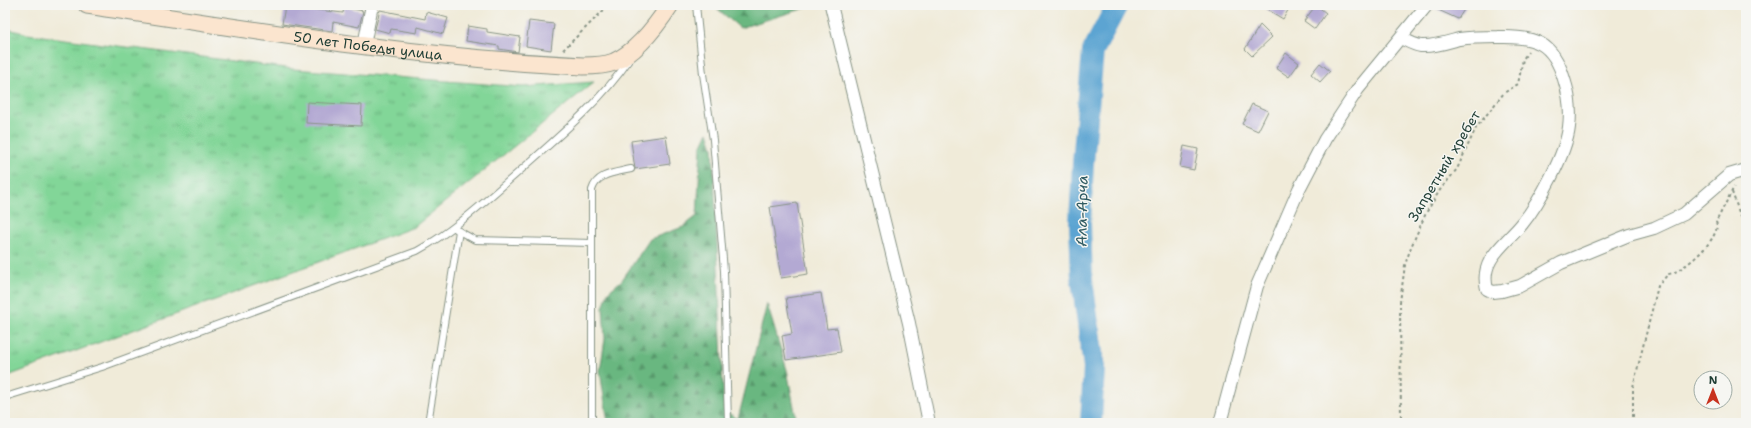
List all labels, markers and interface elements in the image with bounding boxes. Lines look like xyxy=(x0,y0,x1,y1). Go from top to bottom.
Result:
street label: 50 лет Победы улица xyxy=(292,27,444,64)
street label: Запретный хребет xyxy=(1404,107,1485,225)
water label: Ала-Арча xyxy=(1071,175,1093,247)
north arrow xyxy=(1693,370,1733,410)
text: N xyxy=(1709,373,1718,388)

